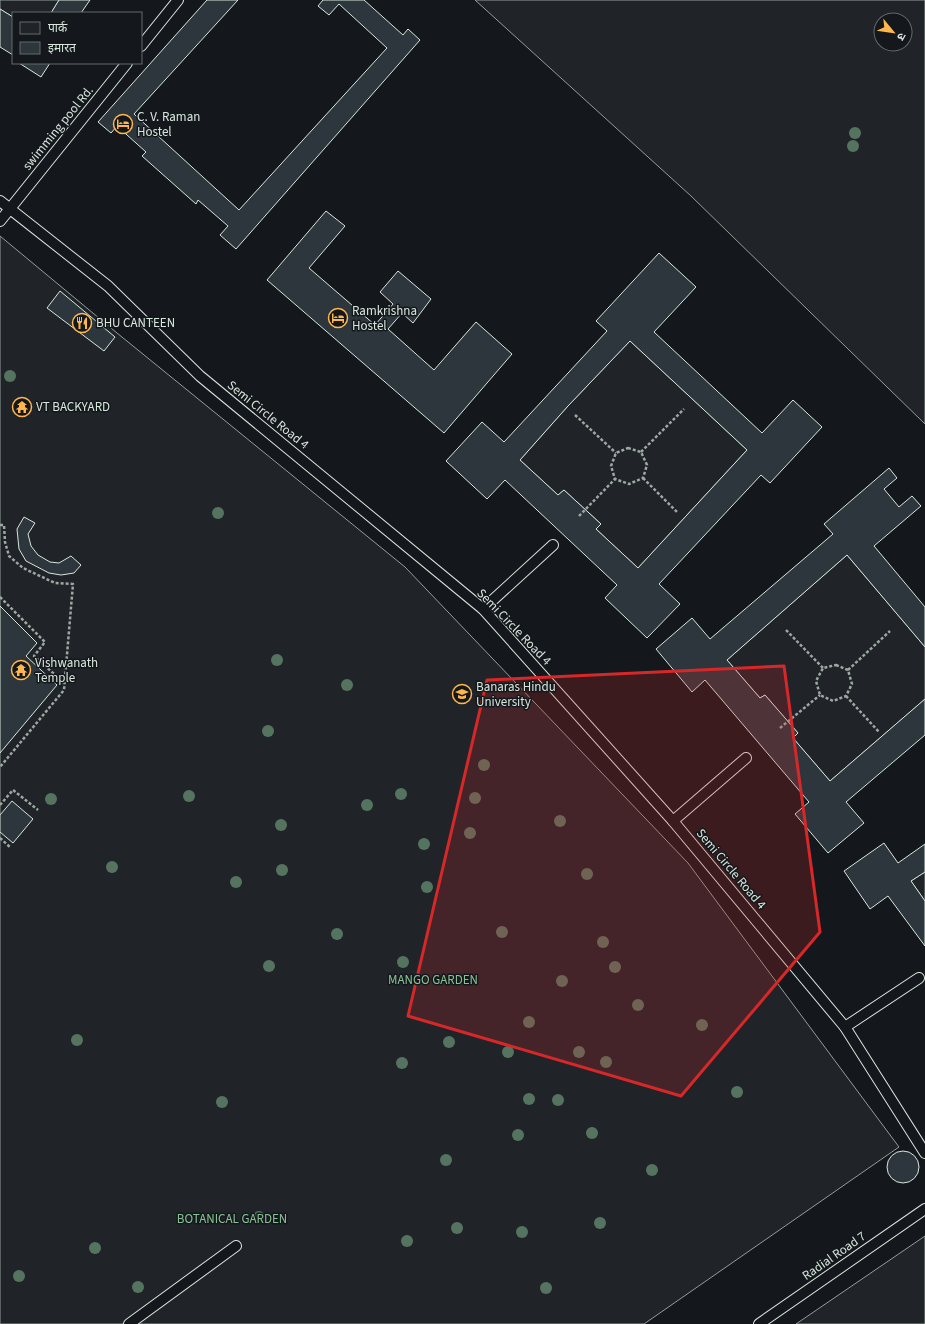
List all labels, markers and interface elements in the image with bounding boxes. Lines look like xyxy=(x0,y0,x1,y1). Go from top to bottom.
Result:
legend xyxy=(12,12,142,64)
north arrow xyxy=(873,12,913,52)
text: पार्क xyxy=(48,20,68,37)
text: उ xyxy=(893,30,909,44)
text: इमारत xyxy=(48,40,77,57)
street label: swimming pool Rd. xyxy=(18,82,98,174)
place label: C. V. Raman Hostel xyxy=(137,108,200,141)
hotel icon: C. V. Raman Hostel xyxy=(112,113,134,135)
place label: Ramkrishna Hostel xyxy=(352,302,417,335)
hotel icon: Ramkrishna Hostel xyxy=(327,307,349,329)
restaurant icon: BHU CANTEEN xyxy=(71,312,93,334)
place label: BHU CANTEEN xyxy=(96,314,175,332)
street label: Semi Circle Road 4 xyxy=(223,376,313,454)
temple icon: VT BACKYARD xyxy=(11,396,33,418)
place label: VT BACKYARD xyxy=(36,398,110,416)
street label: Semi Circle Road 4 xyxy=(473,585,556,670)
place label: Vishwanath Temple xyxy=(35,654,98,687)
temple icon: Vishwanath Temple xyxy=(10,659,32,681)
place label: Banaras Hindu University xyxy=(476,678,556,711)
school or university icon: Banaras Hindu University xyxy=(451,683,473,705)
street label: Semi Circle Road 4 xyxy=(692,825,770,914)
park label: MANGO GARDEN xyxy=(388,971,478,989)
park label: BOTANICAL GARDEN xyxy=(177,1210,287,1228)
street label: Radial Road 7 xyxy=(799,1227,869,1285)

